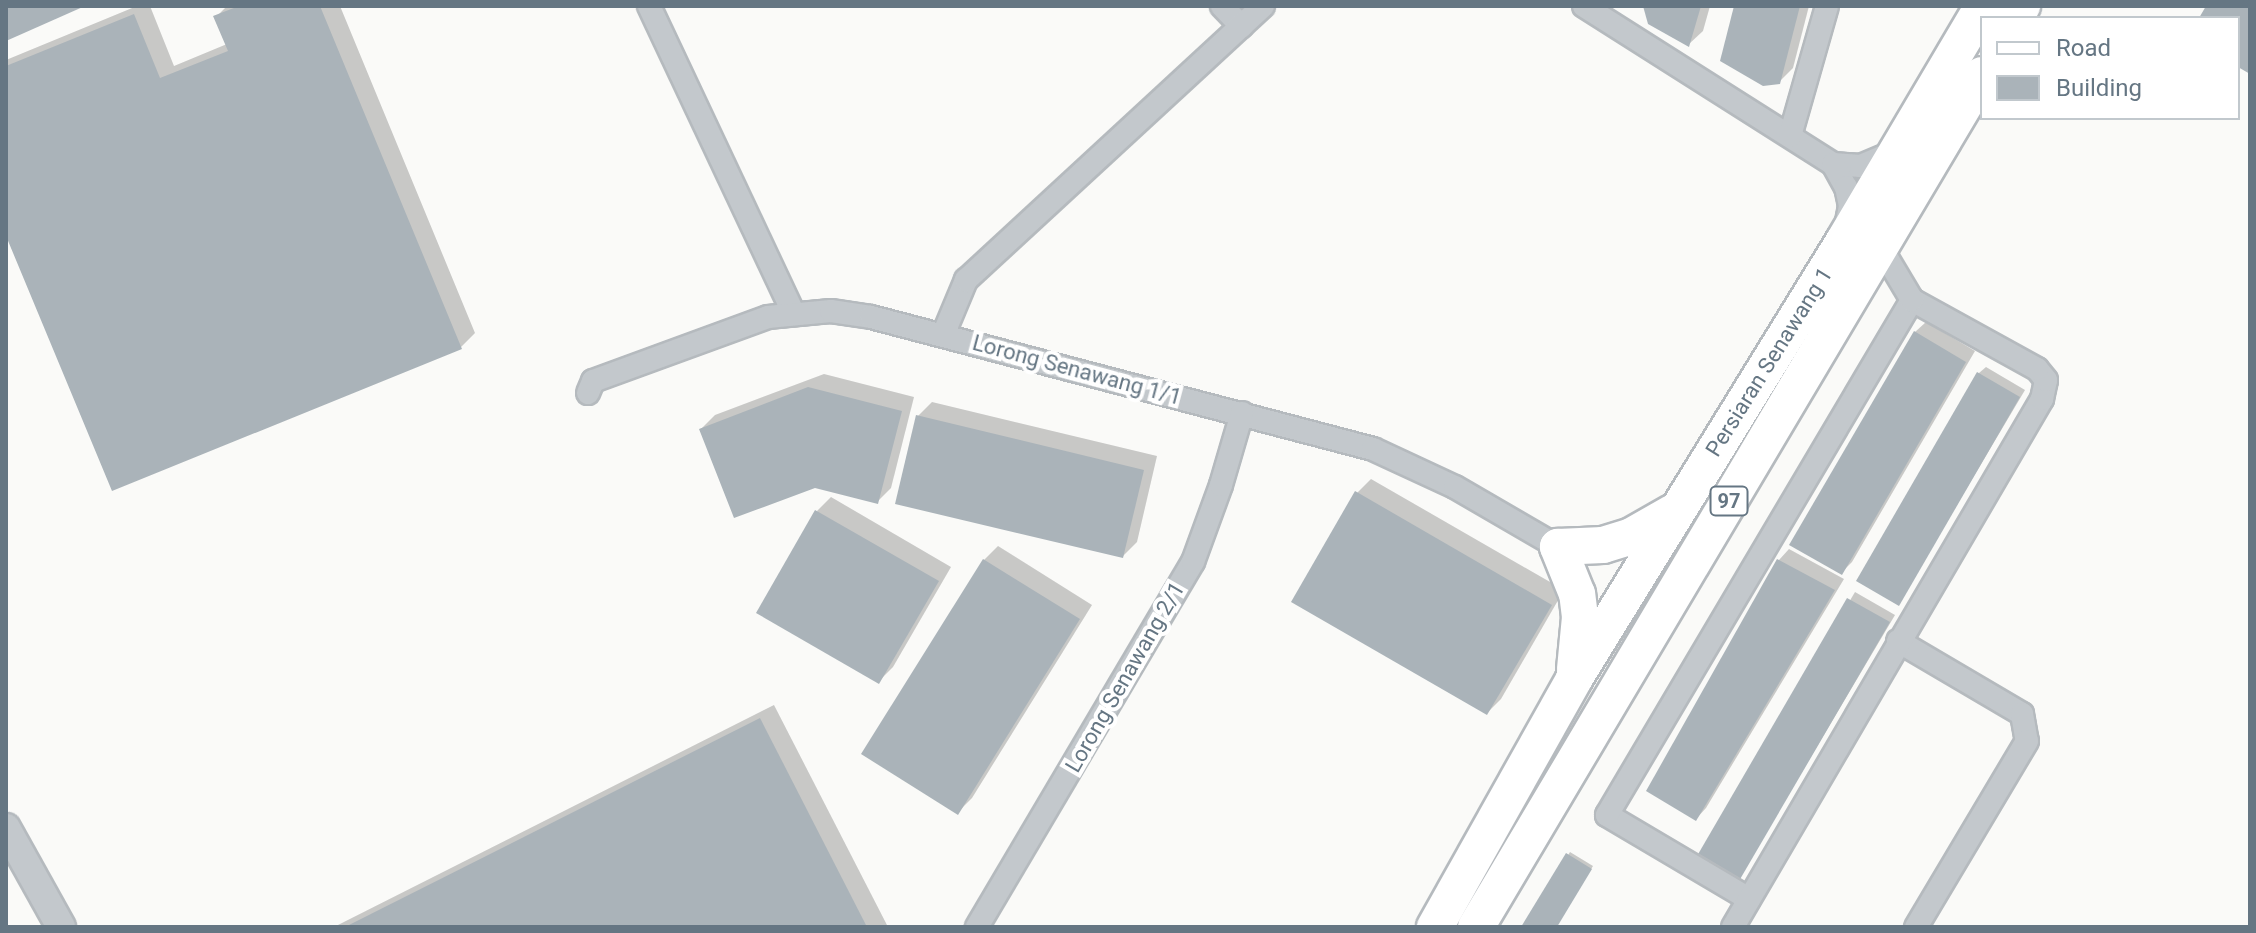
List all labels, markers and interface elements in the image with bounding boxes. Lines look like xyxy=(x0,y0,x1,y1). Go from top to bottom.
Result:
legend xyxy=(1980,16,2240,120)
text: Road xyxy=(2056,34,2111,62)
text: Building xyxy=(2056,74,2142,102)
street label: Persiaran Senawang 1 xyxy=(1700,263,1838,461)
street label: Lorong Senawang 1/1 xyxy=(970,329,1184,411)
road number: 97 xyxy=(1709,485,1749,517)
street label: Lorong Senawang 2/1 xyxy=(1060,577,1190,777)

